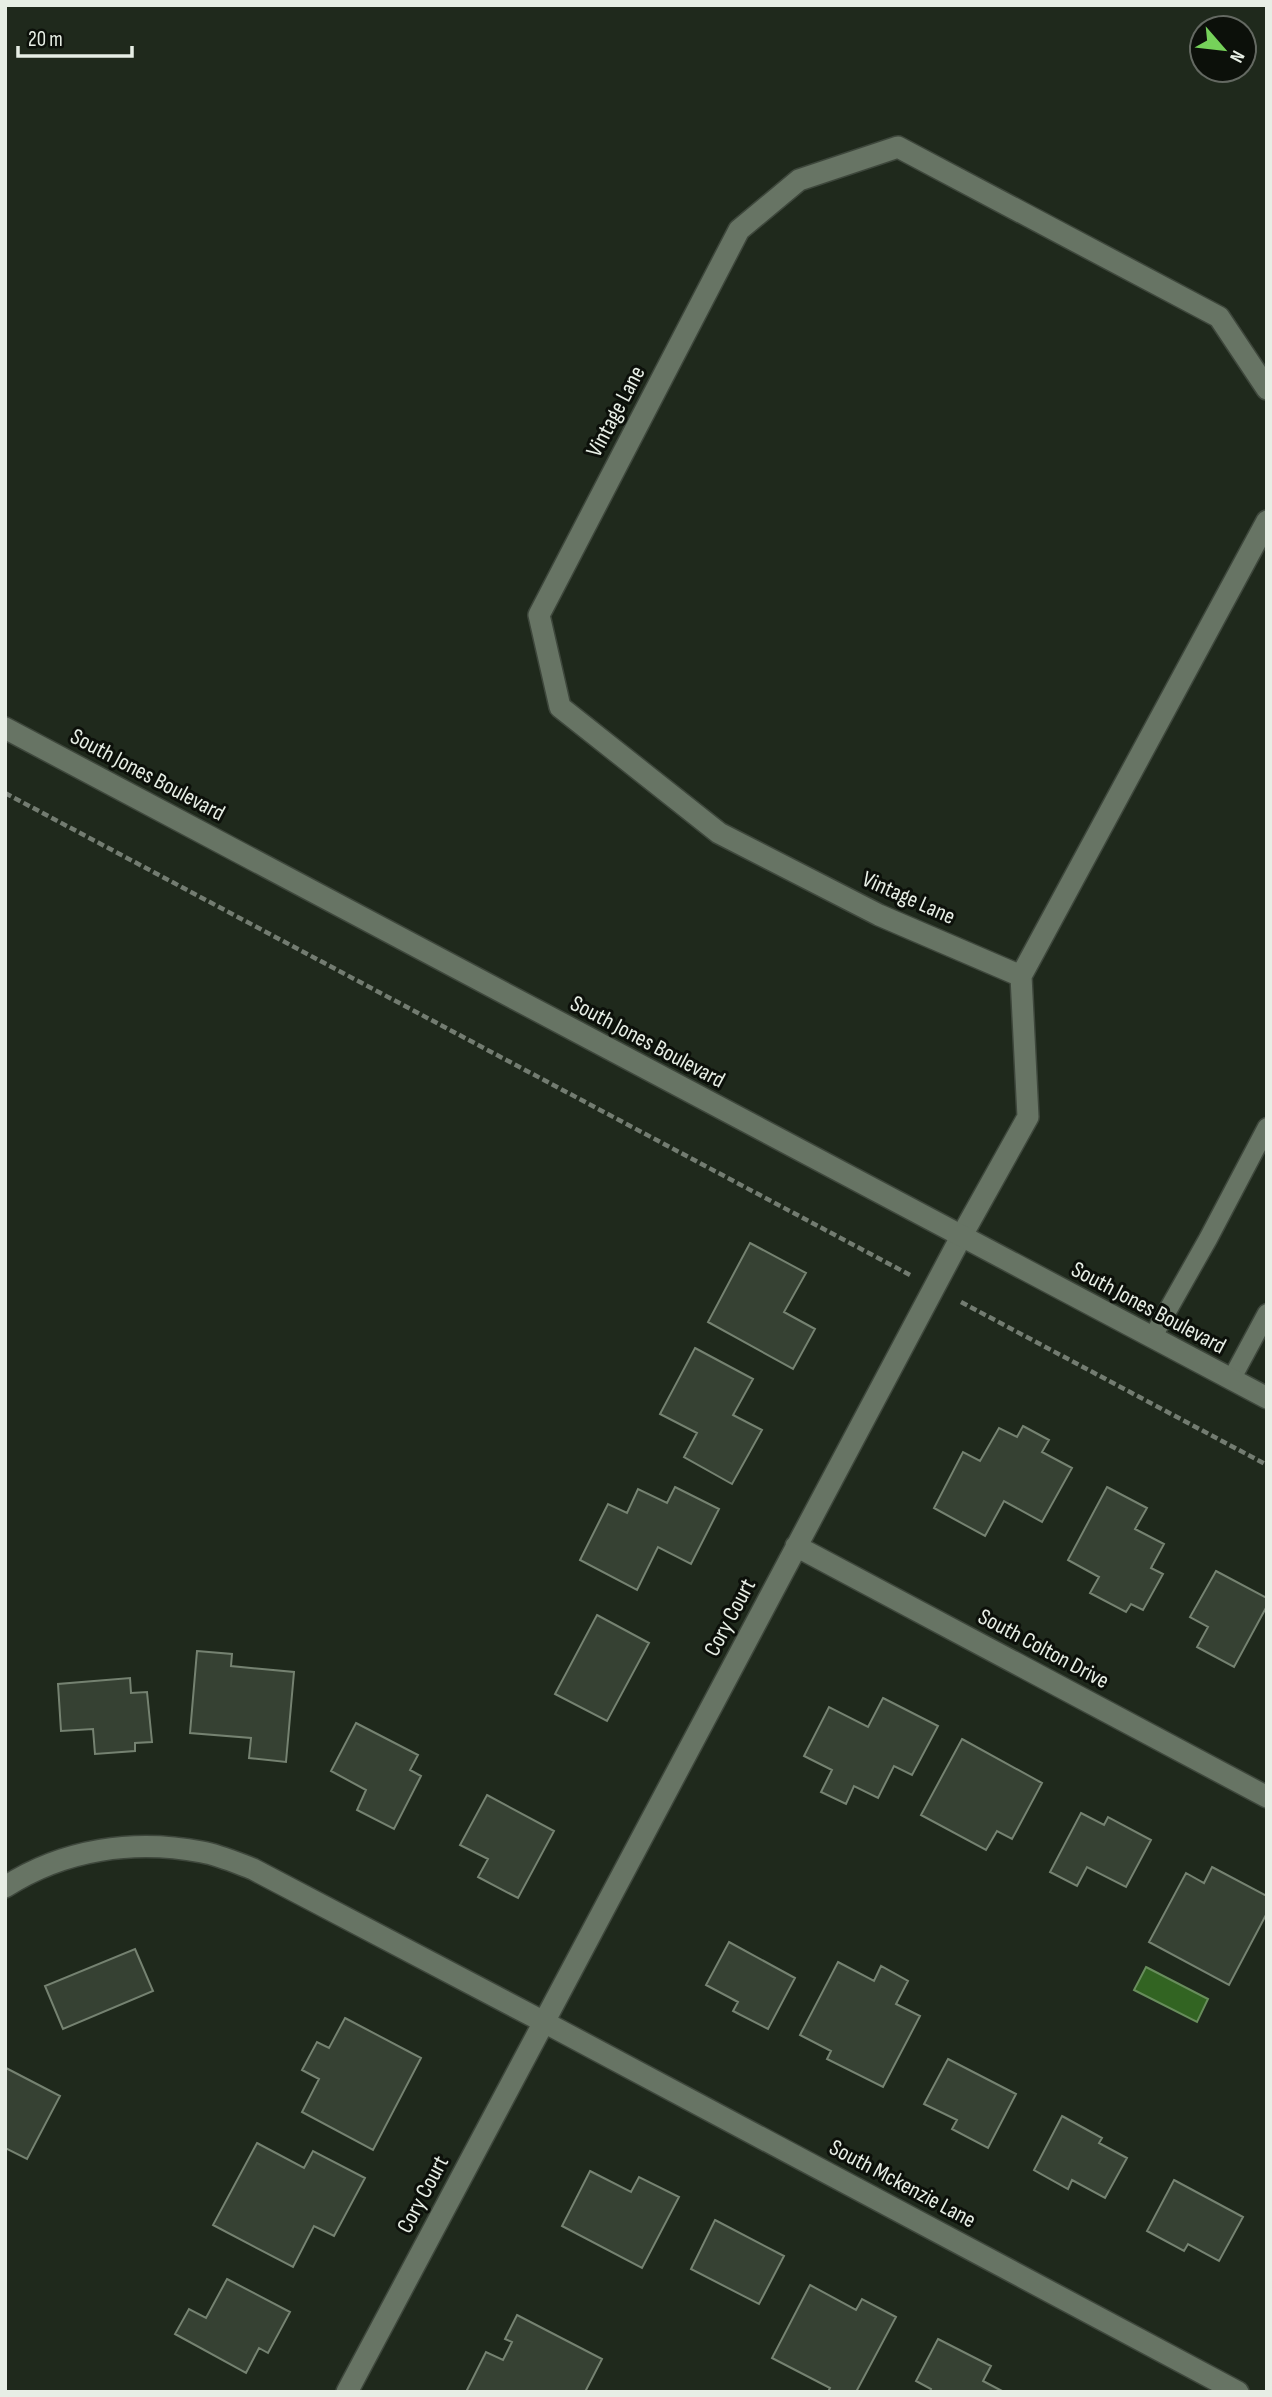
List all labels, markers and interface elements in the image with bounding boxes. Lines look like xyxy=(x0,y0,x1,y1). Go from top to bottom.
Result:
scale bar xyxy=(18,14,131,58)
north arrow xyxy=(1188,14,1258,84)
text: 20 m xyxy=(28,27,63,52)
text: N xyxy=(1224,46,1249,66)
street label: Vintage Lane xyxy=(580,361,651,462)
street label: South Jones Boulevard xyxy=(66,722,229,827)
street label: Vintage Lane xyxy=(858,865,959,931)
street label: South Jones Boulevard xyxy=(566,989,729,1094)
street label: South Jones Boulevard xyxy=(1067,1255,1230,1360)
street label: Cory Court xyxy=(698,1574,762,1661)
street label: South Colton Drive xyxy=(973,1603,1114,1695)
street label: South Mckenzie Lane xyxy=(825,2134,981,2234)
street label: Cory Court xyxy=(391,2151,455,2238)

